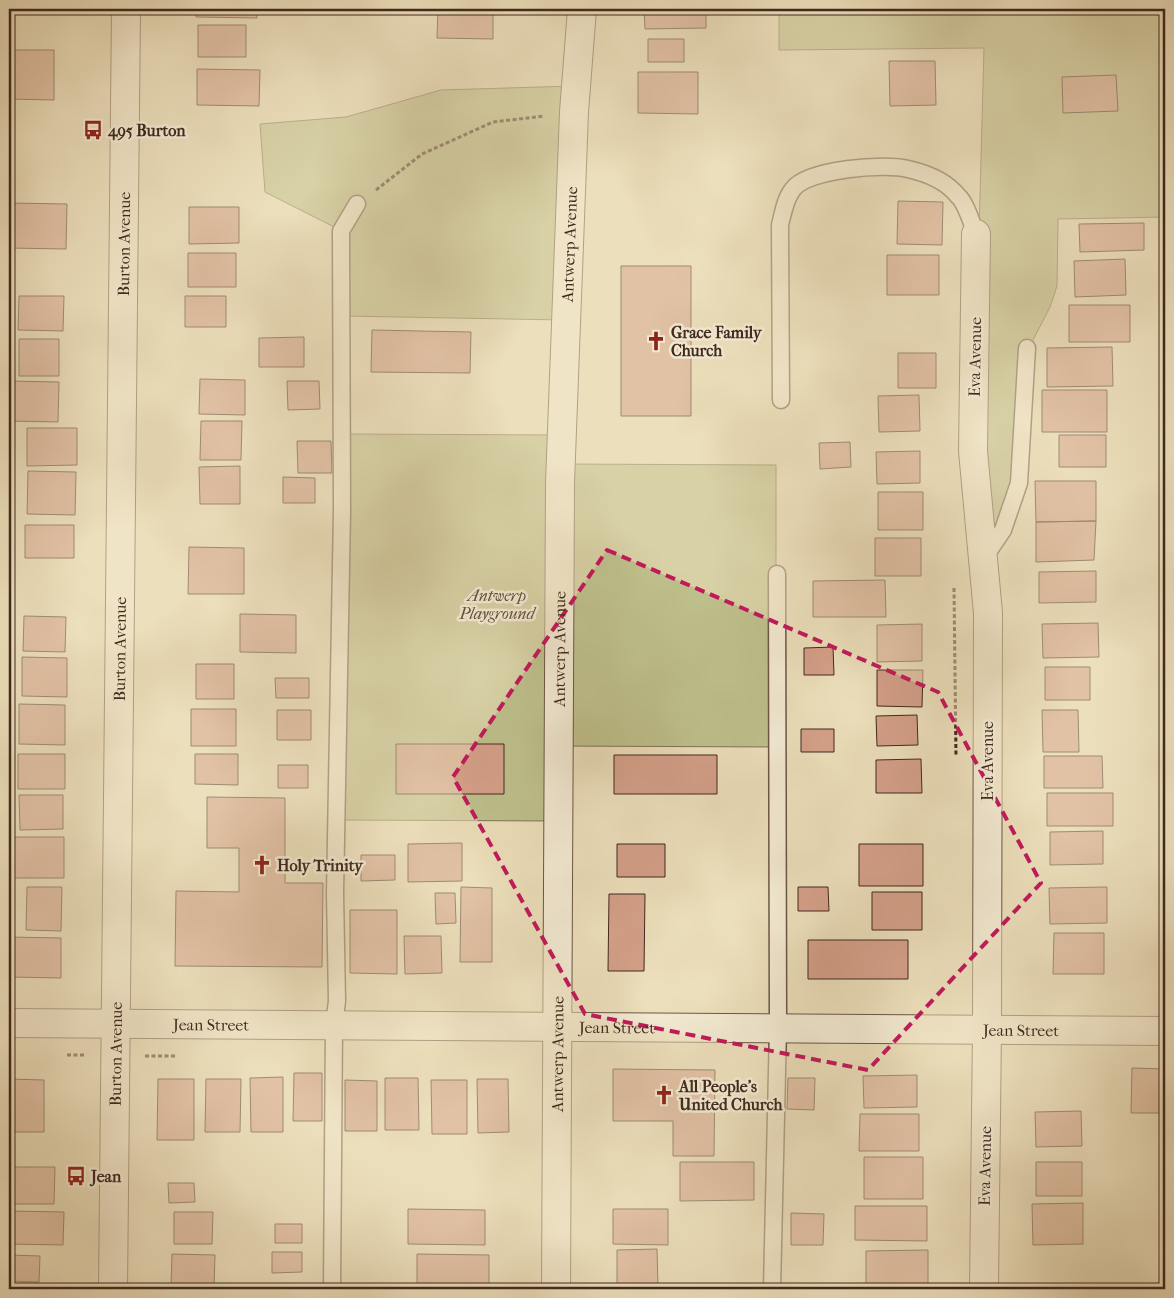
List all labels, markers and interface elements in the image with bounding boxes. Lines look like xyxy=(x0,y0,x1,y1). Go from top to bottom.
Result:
bus stop icon: 495 Burton xyxy=(82,119,104,141)
place label: 495 Burton xyxy=(107,121,186,141)
street label: Antwerp Avenue xyxy=(557,186,581,303)
street label: Burton Avenue xyxy=(114,192,134,296)
street label: Eva Avenue xyxy=(965,317,985,397)
place label: Grace Family Church xyxy=(671,323,763,360)
church icon: Grace Family Church xyxy=(645,330,667,352)
park label: Antwerp Playground xyxy=(458,586,536,623)
street label: Antwerp Avenue xyxy=(549,591,569,708)
street label: Burton Avenue xyxy=(109,597,130,701)
street label: Eva Avenue xyxy=(978,721,997,801)
church icon: Holy Trinity xyxy=(251,854,273,876)
place label: Holy Trinity xyxy=(277,856,364,876)
street label: Antwerp Avenue xyxy=(547,996,567,1113)
street label: Burton Avenue xyxy=(105,1002,125,1106)
street label: Jean Street xyxy=(171,1015,249,1034)
street label: Jean Street xyxy=(577,1017,655,1037)
street label: Jean Street xyxy=(981,1020,1059,1040)
place label: All People's United Church xyxy=(678,1077,783,1114)
church icon: All People's United Church xyxy=(653,1084,675,1106)
street label: Eva Avenue xyxy=(975,1126,995,1206)
bus stop icon: Jean xyxy=(65,1165,87,1187)
place label: Jean xyxy=(89,1167,122,1187)

